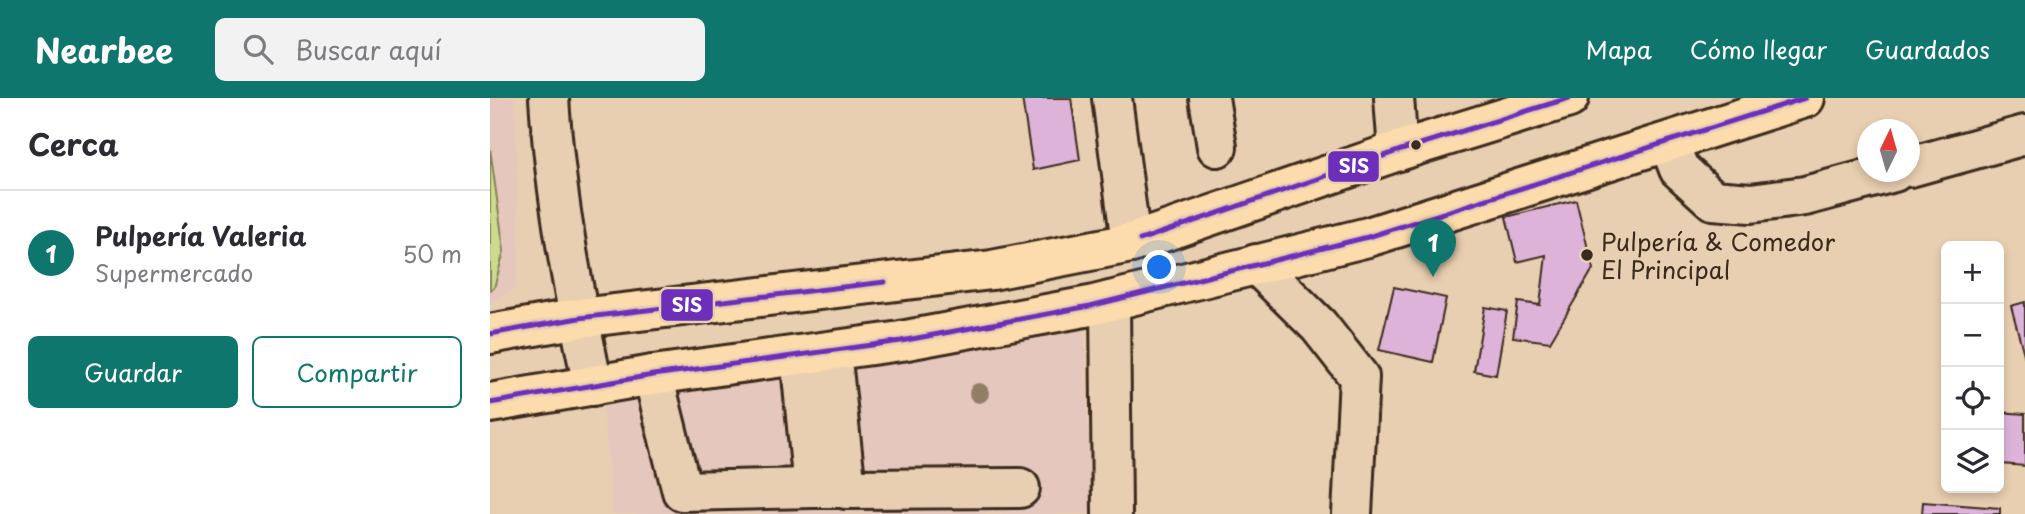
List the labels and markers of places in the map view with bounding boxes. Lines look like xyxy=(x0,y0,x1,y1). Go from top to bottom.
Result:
unlabelled marker xyxy=(1409,138,1423,152)
pin: 1 xyxy=(1410,219,1456,277)
place label: Pulpería & Comedor El Principal xyxy=(1601,223,1835,287)
marker: Pulpería & Comedor El Principal xyxy=(1579,247,1595,263)

